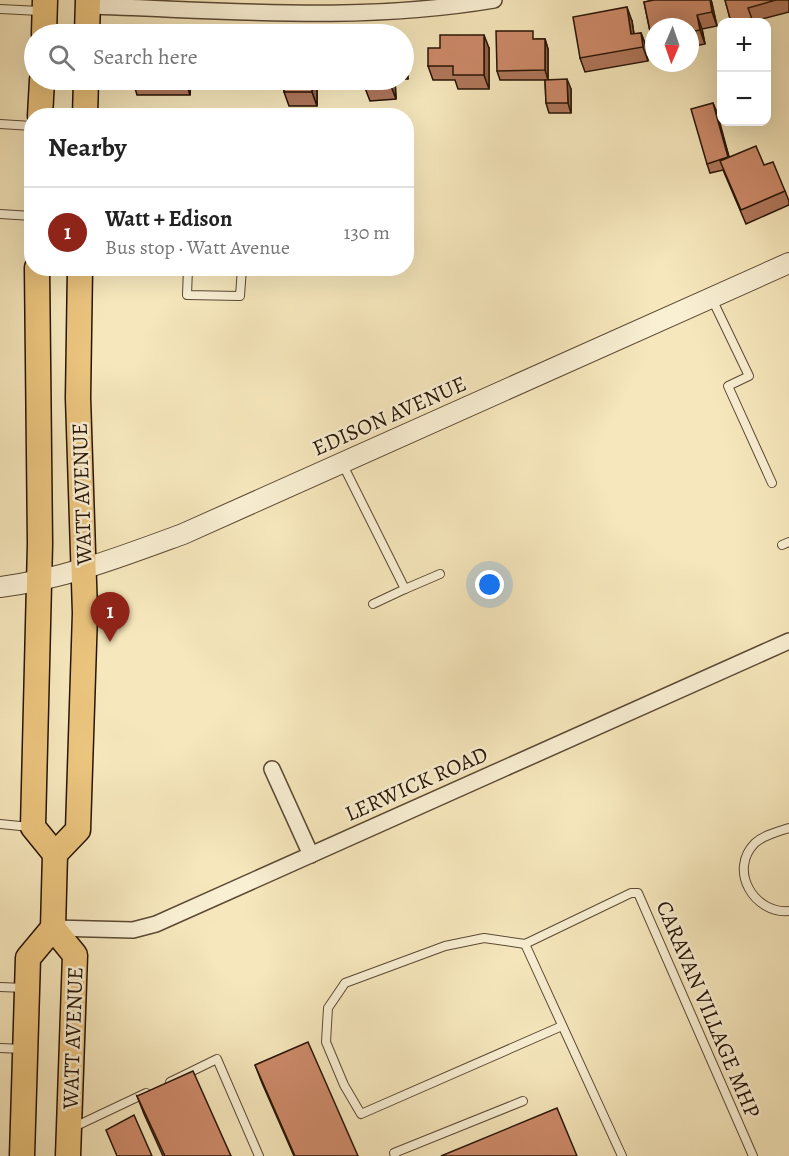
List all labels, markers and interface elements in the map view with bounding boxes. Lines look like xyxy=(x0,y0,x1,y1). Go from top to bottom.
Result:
north arrow xyxy=(645,18,699,72)
map controls xyxy=(717,18,771,126)
button: + xyxy=(717,18,771,72)
search box xyxy=(24,24,414,90)
icon: search xyxy=(45,41,78,74)
text: Search here xyxy=(93,42,198,72)
button: − xyxy=(717,72,771,126)
text: Nearby xyxy=(48,130,127,165)
text: Watt + Edison xyxy=(105,204,232,234)
text: 1 xyxy=(64,219,71,246)
text: 130 m xyxy=(344,219,390,246)
text: Bus stop · Watt Avenue xyxy=(105,234,290,261)
street label: EDISON AVENUE xyxy=(308,369,471,463)
street label: WATT AVENUE xyxy=(65,422,100,567)
your location xyxy=(475,570,504,599)
pin: 1 xyxy=(90,592,130,642)
street label: LERWICK ROAD xyxy=(340,739,493,829)
street label: CARAVAN VILLAGE MHP xyxy=(649,896,767,1123)
street label: WATT AVENUE xyxy=(55,966,90,1111)

